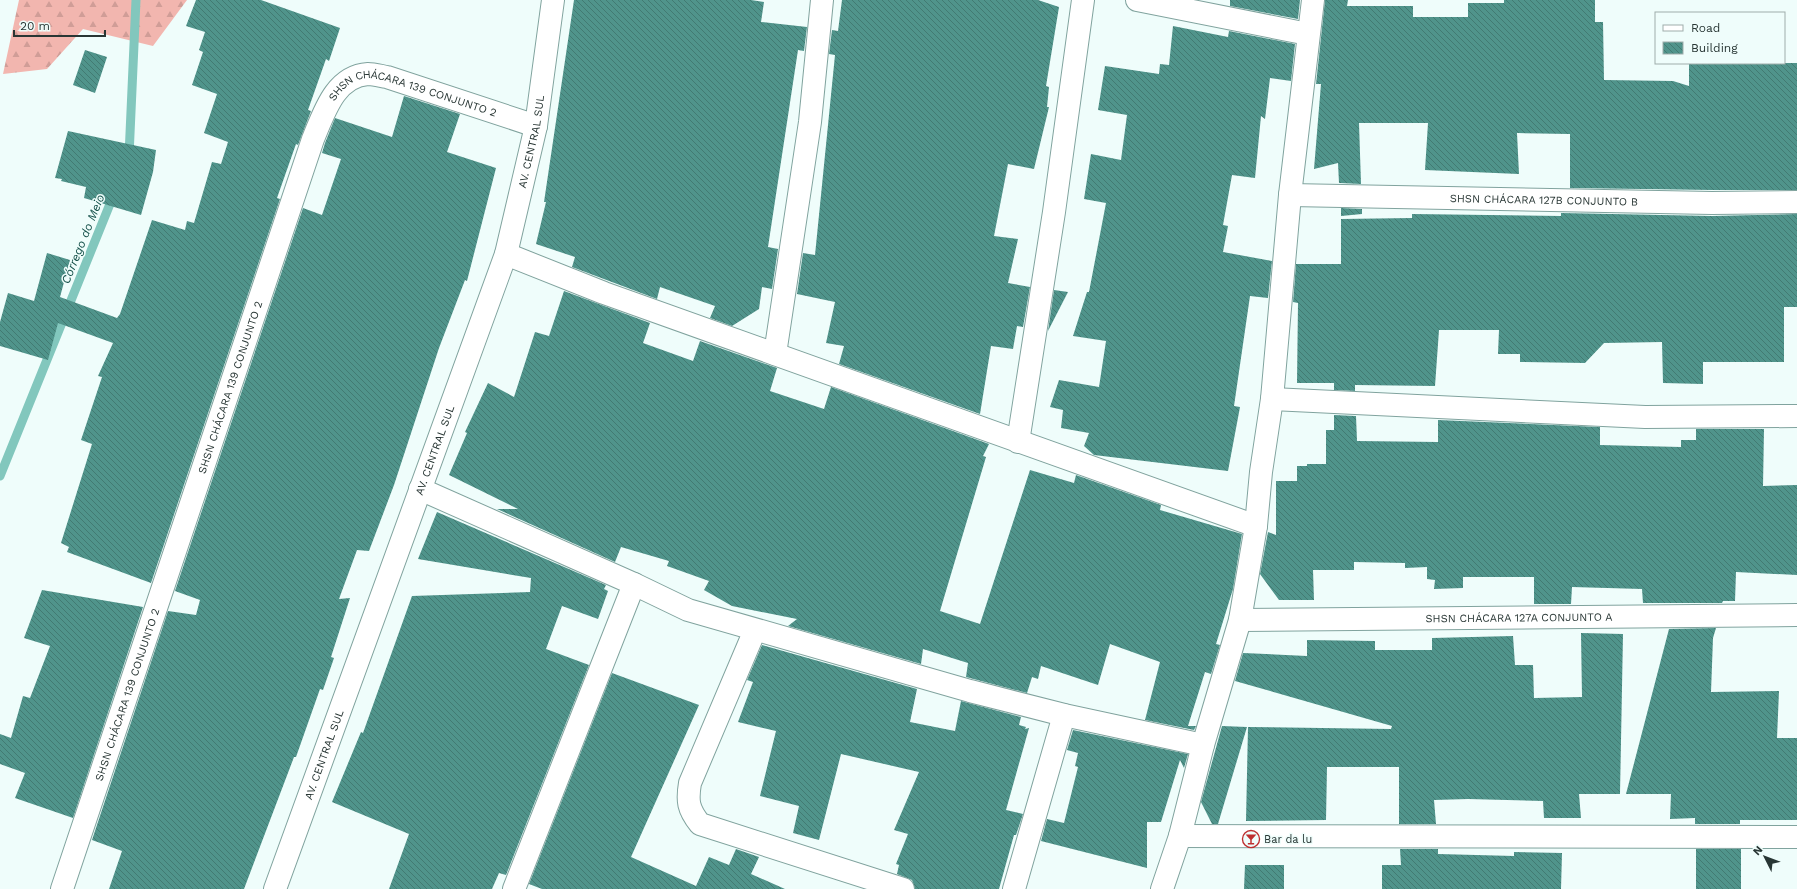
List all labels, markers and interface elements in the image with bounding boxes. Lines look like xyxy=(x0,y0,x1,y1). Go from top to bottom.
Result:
scale bar xyxy=(14,12,105,38)
legend xyxy=(1655,12,1785,64)
text: 20 m xyxy=(20,19,50,33)
text: Road xyxy=(1691,21,1720,35)
text: Building xyxy=(1691,41,1738,55)
text: SHSN CHÁCARA 139 CONJUNTO 2 xyxy=(326,67,498,120)
street label: AV. CENTRAL SUL xyxy=(516,94,547,189)
street label: SHSN CHÁCARA 139 CONJUNTO 2 xyxy=(324,99,506,121)
water label: Córrego do Meio xyxy=(59,192,107,286)
street label: SHSN CHÁCARA 127B CONJUNTO B xyxy=(1450,192,1638,209)
street label: SHSN CHÁCARA 139 CONJUNTO 2 xyxy=(195,299,265,476)
street label: AV. CENTRAL SUL xyxy=(413,403,458,497)
street label: SHSN CHÁCARA 139 CONJUNTO 2 xyxy=(93,607,162,783)
street label: SHSN CHÁCARA 127A CONJUNTO A xyxy=(1425,611,1613,625)
street label: AV. CENTRAL SUL xyxy=(302,708,347,801)
bar icon: Bar da lu xyxy=(1241,829,1261,849)
place label: Bar da lu xyxy=(1264,833,1312,846)
north arrow xyxy=(1745,837,1785,877)
text: N xyxy=(1750,843,1765,858)

